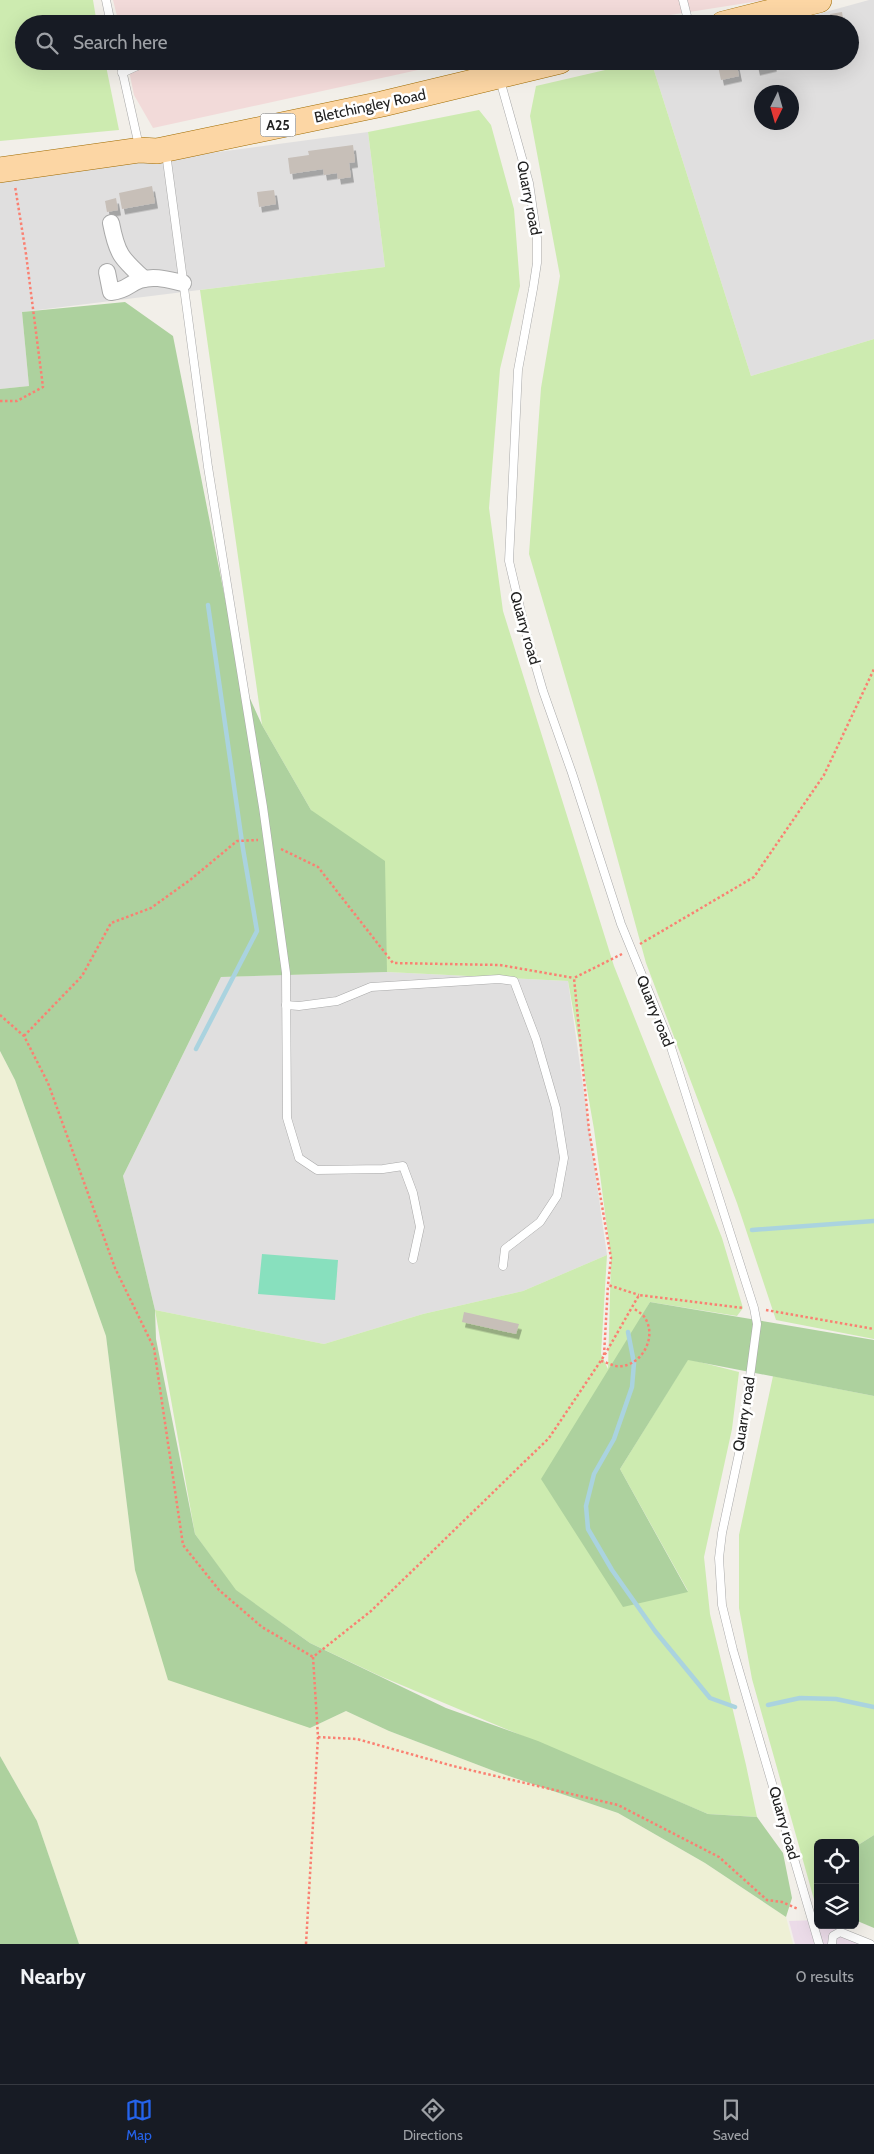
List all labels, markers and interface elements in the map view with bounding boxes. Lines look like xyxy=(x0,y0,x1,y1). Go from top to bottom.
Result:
search box xyxy=(15,15,859,70)
icon: search xyxy=(33,29,61,57)
text: Search here xyxy=(73,31,167,54)
street label: Bletchingley Road xyxy=(313,85,427,127)
north arrow xyxy=(754,85,799,130)
road number: A25 xyxy=(260,114,296,136)
street label: Quarry road xyxy=(513,159,545,237)
street label: Quarry road xyxy=(506,589,544,667)
street label: Quarry road xyxy=(633,973,677,1049)
street label: Quarry road xyxy=(729,1375,759,1453)
street label: Quarry road xyxy=(765,1784,803,1862)
map controls xyxy=(814,1839,859,1929)
button: locate xyxy=(814,1839,859,1884)
button: layers xyxy=(814,1884,859,1929)
text: Nearby xyxy=(20,1964,86,1989)
text: 0 results xyxy=(795,1967,854,1986)
tab: Map xyxy=(125,2096,153,2144)
tab: Directions xyxy=(403,2096,463,2144)
tab: Saved xyxy=(713,2096,749,2144)

